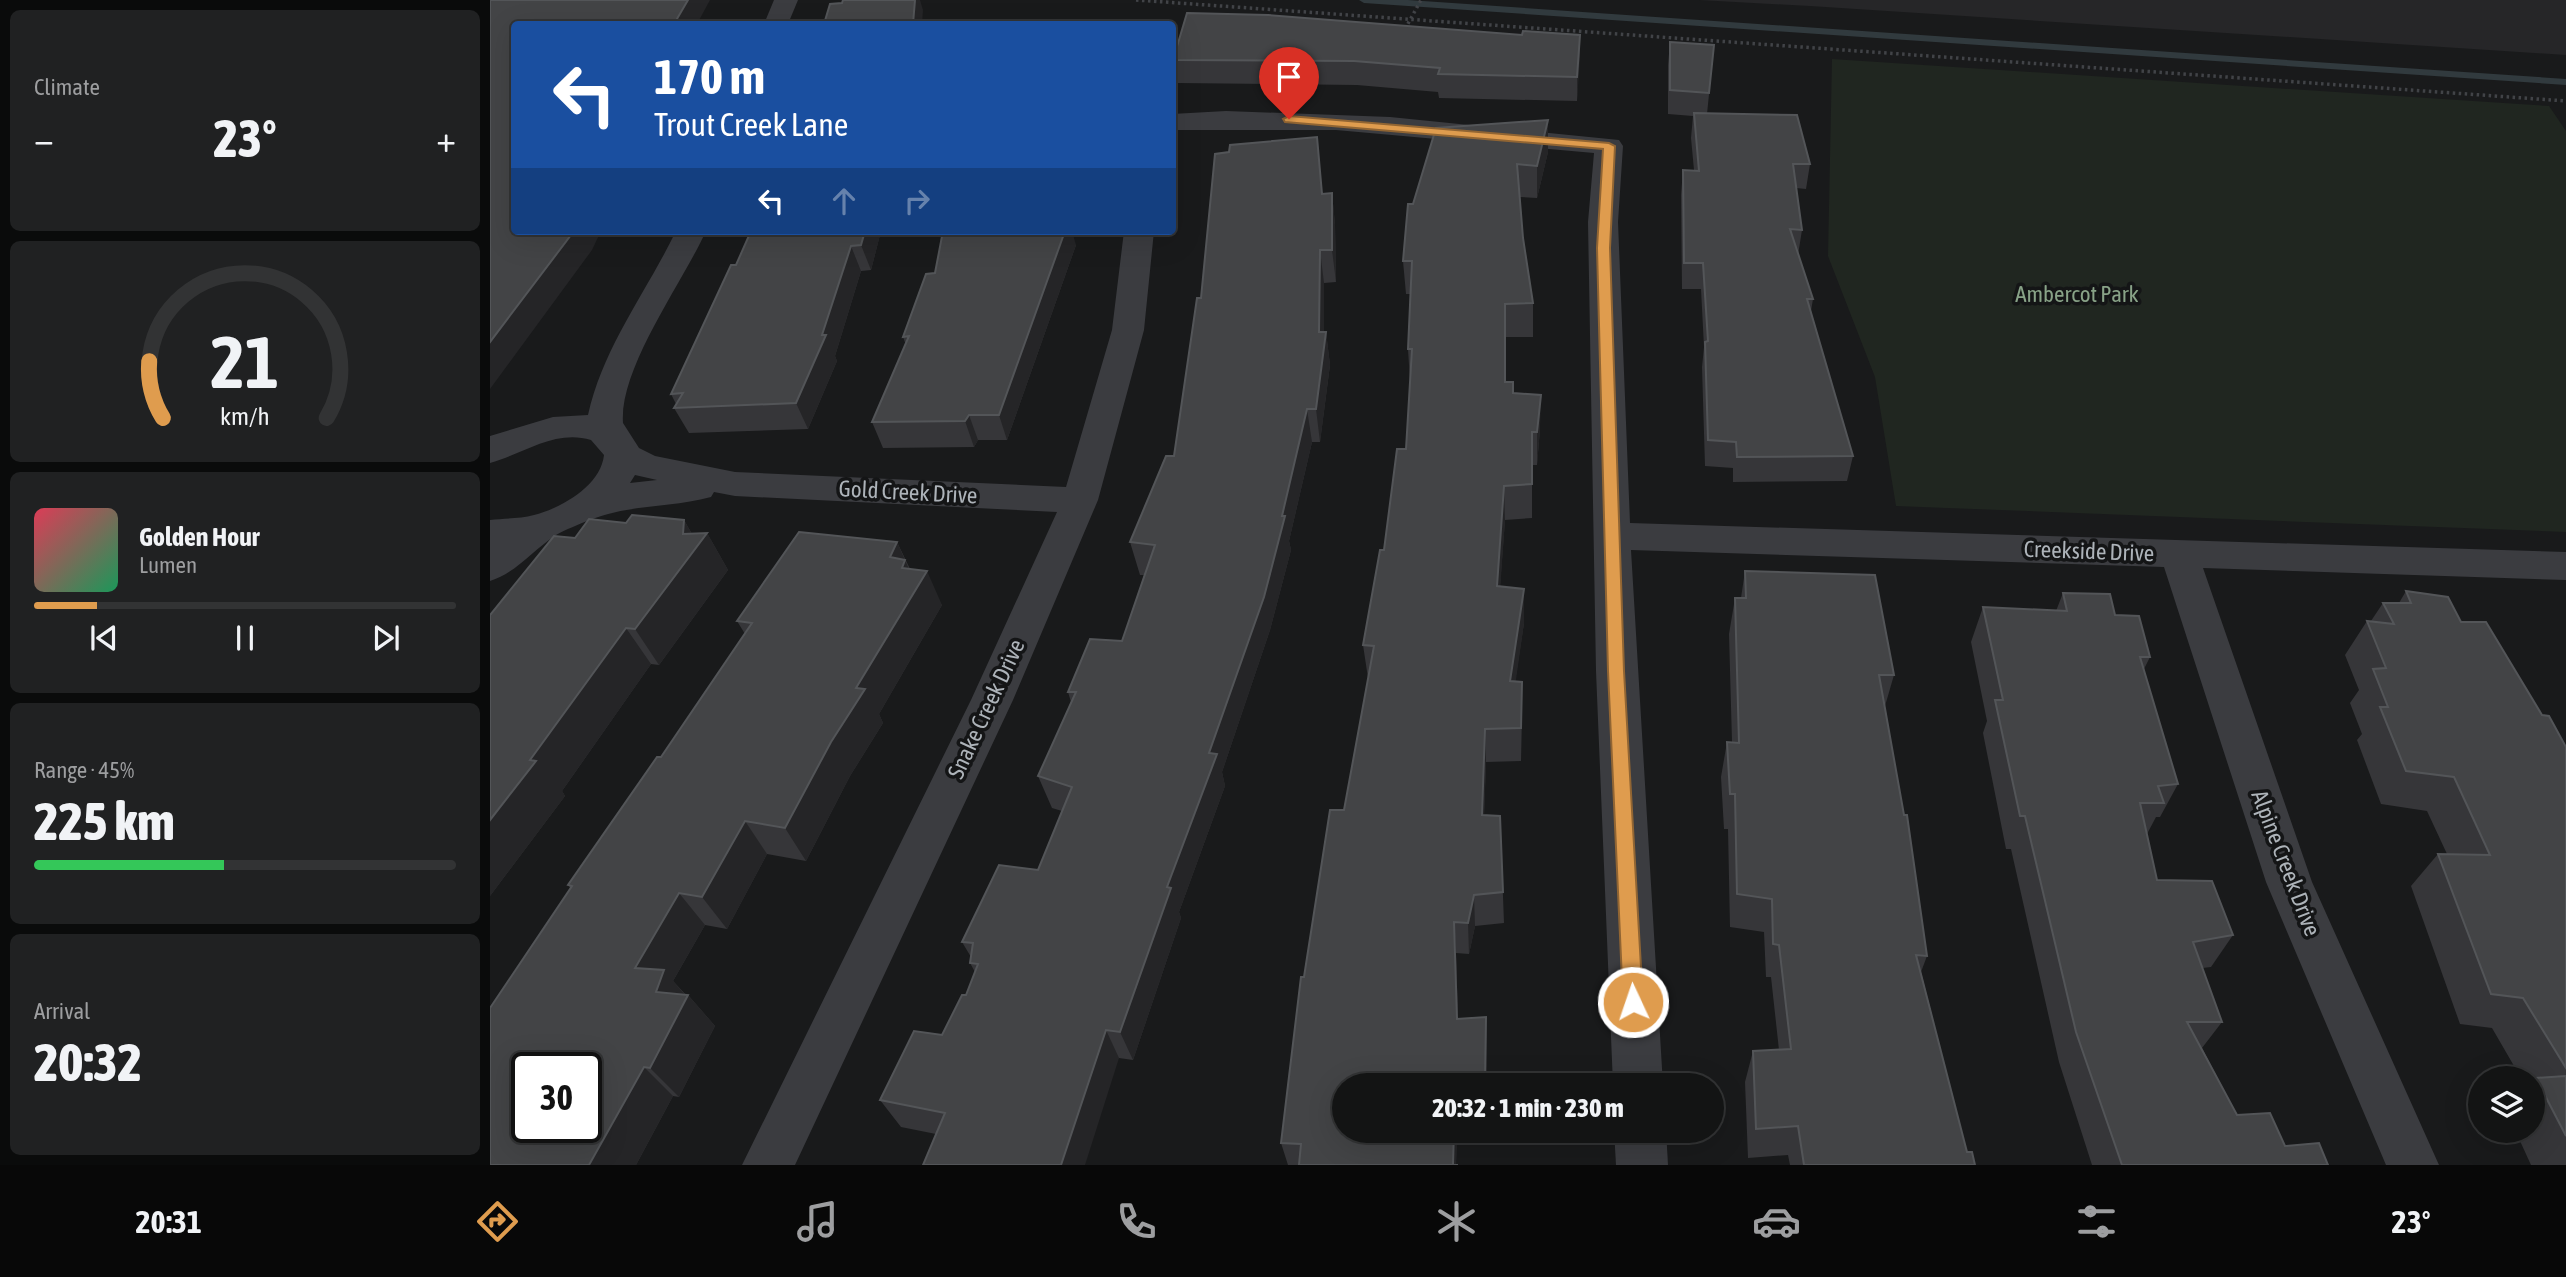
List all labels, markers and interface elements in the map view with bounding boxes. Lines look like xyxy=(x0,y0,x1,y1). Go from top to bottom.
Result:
pin xyxy=(1259,47,1319,119)
text: 170 m xyxy=(654,48,765,104)
icon: left xyxy=(539,49,630,140)
icon: arrive xyxy=(1270,58,1308,96)
text: Climate xyxy=(34,74,100,100)
text: Trout Creek Lane xyxy=(654,106,848,143)
text: 23° xyxy=(213,108,277,168)
text: − xyxy=(34,117,54,160)
text: + xyxy=(436,117,456,160)
icon: left xyxy=(752,182,790,220)
icon: ahead xyxy=(825,182,863,220)
icon: right xyxy=(898,182,936,220)
park label: Ambercot Park xyxy=(2015,281,2139,307)
text: 21 xyxy=(211,320,279,403)
text: km/h xyxy=(220,401,270,429)
street label: Gold Creek Drive xyxy=(838,475,978,509)
text: Golden Hour xyxy=(139,522,259,552)
street label: Creekside Drive xyxy=(2023,536,2155,566)
text: Lumen xyxy=(139,552,197,578)
icon: previous xyxy=(85,619,123,657)
icon: pause xyxy=(226,619,264,657)
icon: next xyxy=(367,619,405,657)
street label: Snake Creek Drive xyxy=(942,635,1030,783)
text: Range · 45% xyxy=(34,757,134,783)
street label: Alpine Creek Drive xyxy=(2246,786,2326,940)
text: 225 km xyxy=(34,791,175,851)
position arrow xyxy=(1596,965,1670,1039)
text: Arrival xyxy=(34,998,90,1024)
text: 20:32 xyxy=(34,1032,142,1092)
speed limit sign: 30 xyxy=(511,1052,602,1143)
map controls xyxy=(2468,1066,2545,1143)
button: layers xyxy=(2468,1066,2545,1143)
text: 20:32 · 1 min · 230 m xyxy=(1432,1093,1624,1123)
icon: directions xyxy=(473,1197,522,1246)
icon: music xyxy=(793,1197,842,1246)
icon: phone xyxy=(1112,1197,1161,1246)
icon: climate xyxy=(1432,1197,1481,1246)
icon: car xyxy=(1752,1197,1801,1246)
icon: filters xyxy=(2072,1197,2121,1246)
text: 20:31 xyxy=(135,1203,202,1240)
text: 23° xyxy=(2392,1203,2431,1240)

